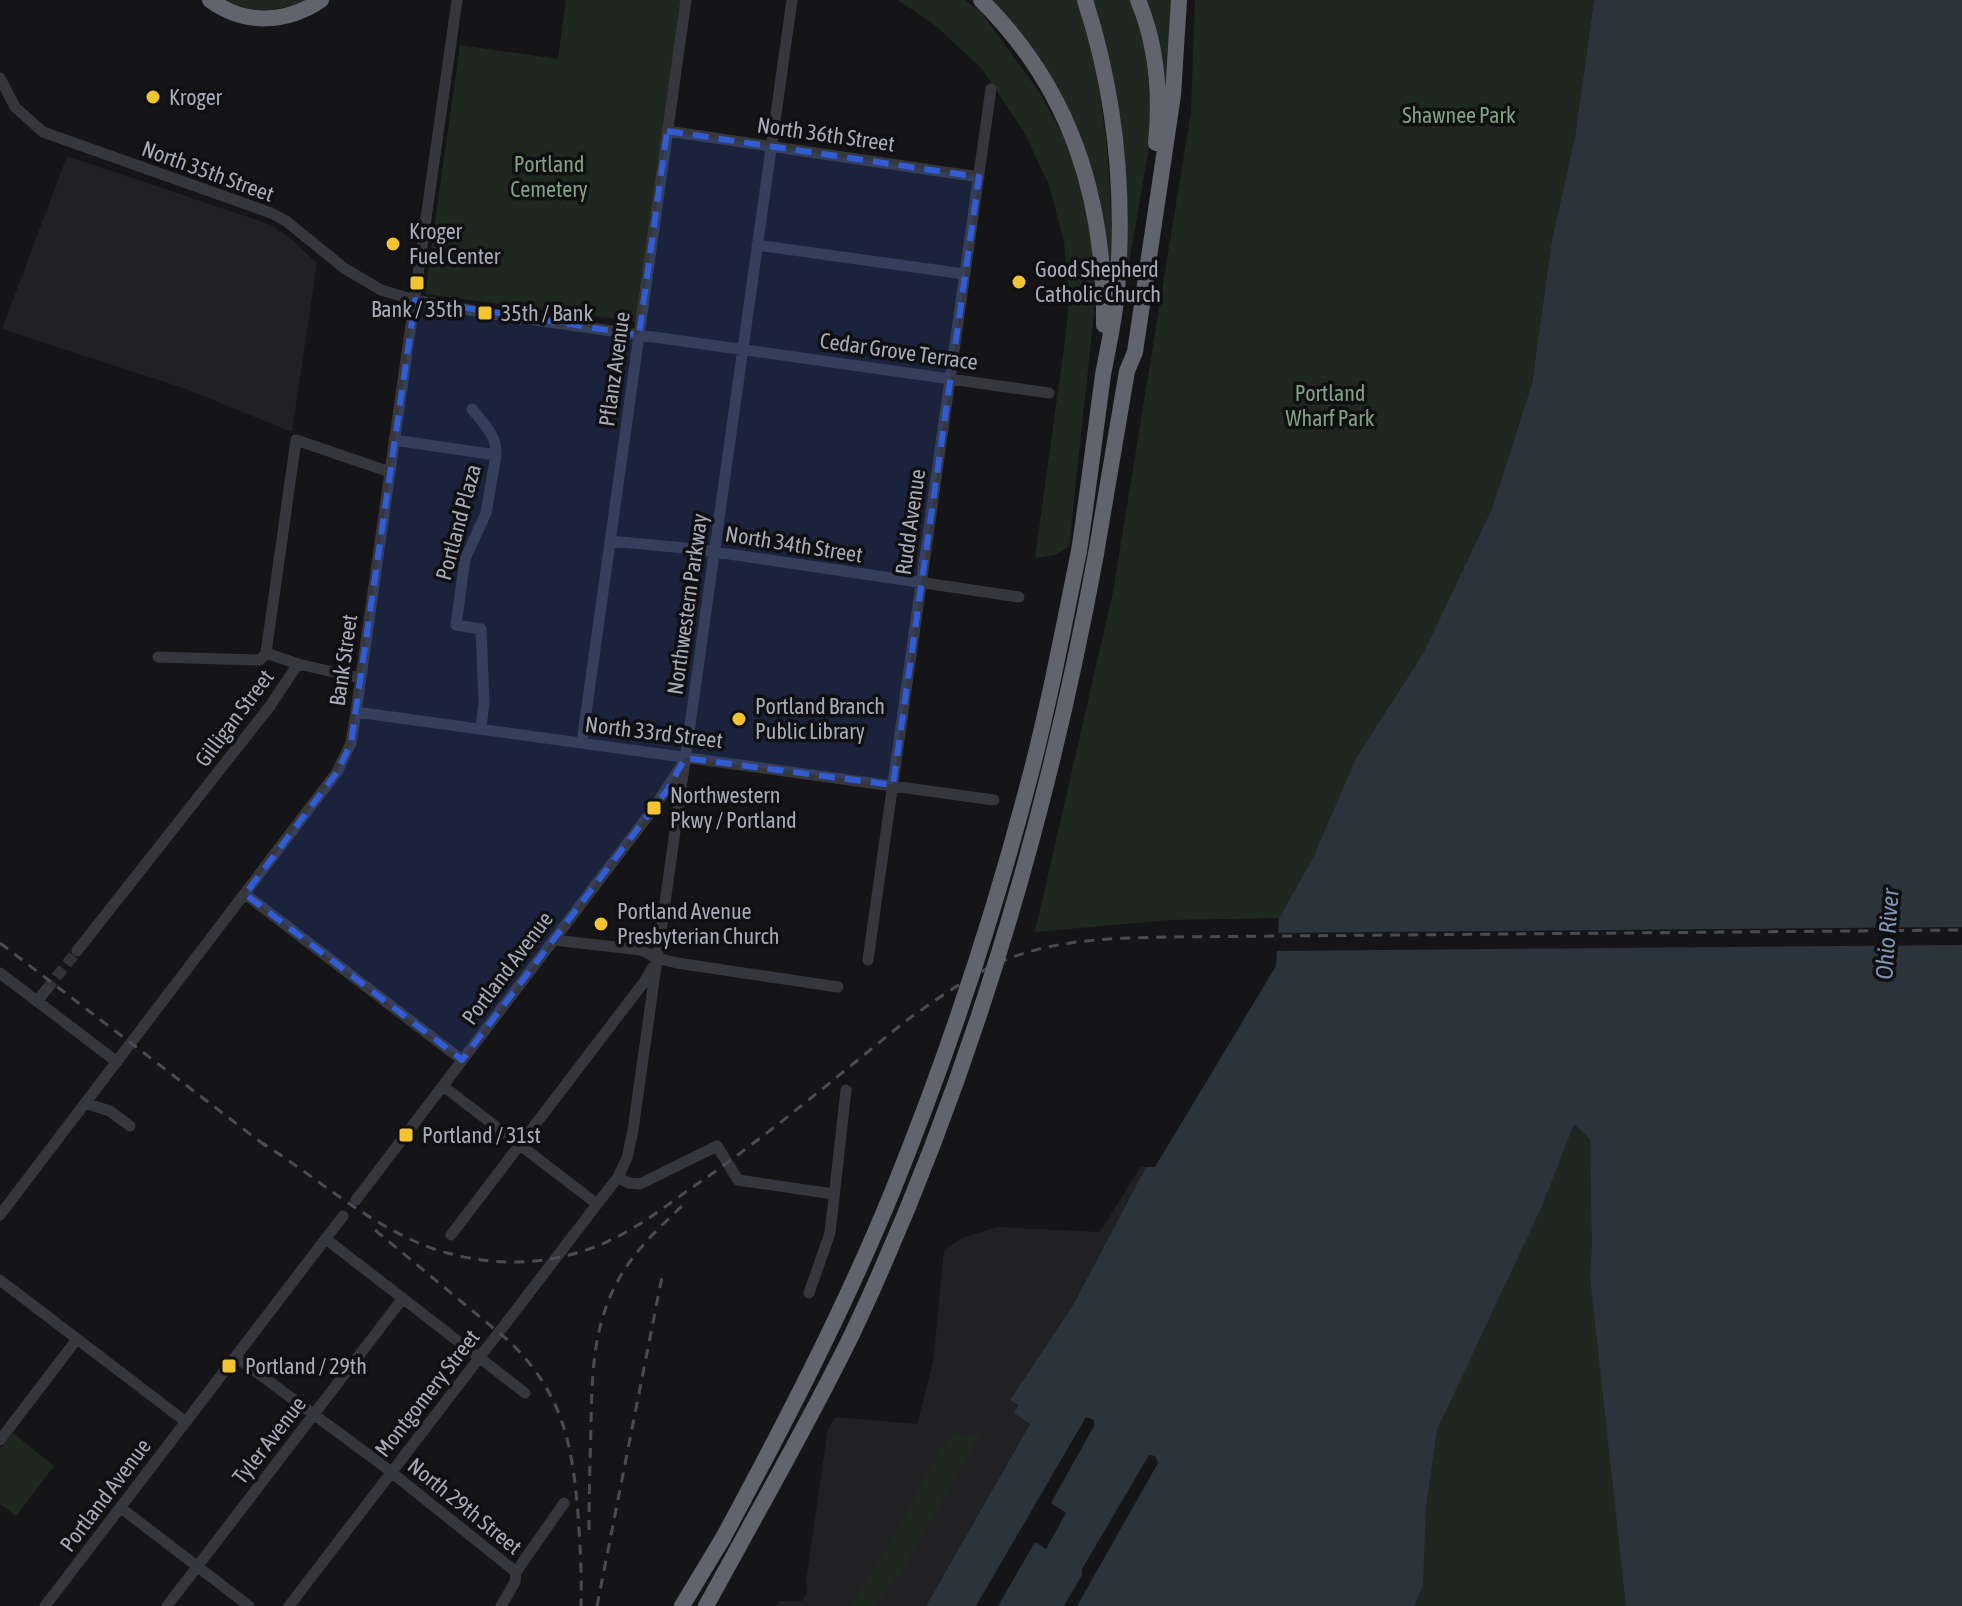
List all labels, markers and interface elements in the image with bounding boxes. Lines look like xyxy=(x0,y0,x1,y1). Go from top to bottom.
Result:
place label: Kroger xyxy=(169,84,223,110)
marker: Kroger xyxy=(144,88,162,106)
park label: Shawnee Park xyxy=(1402,102,1516,128)
street label: North 36th Street xyxy=(756,111,896,157)
street label: North 35th Street xyxy=(138,135,278,207)
park label: Portland Cemetery xyxy=(510,151,588,202)
place label: Kroger Fuel Center xyxy=(409,218,501,269)
marker: Kroger Fuel Center xyxy=(384,235,402,253)
place label: Good Shepherd Catholic Church xyxy=(1035,256,1161,307)
marker: Good Shepherd Catholic Church xyxy=(1010,273,1028,291)
marker: Bank / 35th xyxy=(408,274,426,292)
place label: Bank / 35th xyxy=(371,296,463,322)
place label: 35th / Bank xyxy=(501,300,593,326)
marker: 35th / Bank xyxy=(476,304,494,322)
street label: Pflanz Avenue xyxy=(593,310,635,428)
street label: Cedar Grove Terrace xyxy=(818,327,980,375)
park label: Portland Wharf Park xyxy=(1286,380,1375,431)
street label: Portland Plaza xyxy=(430,461,486,583)
street label: Rudd Avenue xyxy=(890,468,930,576)
street label: Northwestern Parkway xyxy=(661,512,713,696)
street label: North 34th Street xyxy=(724,520,864,568)
street label: Bank Street xyxy=(324,612,362,708)
street label: Gilligan Street xyxy=(189,664,279,772)
place label: Portland Branch Public Library xyxy=(755,693,885,744)
marker: Portland Branch Public Library xyxy=(730,710,748,728)
street label: North 33rd Street xyxy=(584,711,724,753)
place label: Northwestern Pkwy / Portland xyxy=(670,782,797,833)
marker: Northwestern Pkwy / Portland xyxy=(645,799,663,817)
water label: Ohio River xyxy=(1870,887,1904,980)
place label: Portland Avenue Presbyterian Church xyxy=(617,898,779,949)
street label: Portland Avenue xyxy=(456,906,558,1030)
marker: Portland Avenue Presbyterian Church xyxy=(592,915,610,933)
place label: Portland / 31st xyxy=(422,1122,541,1148)
marker: Portland / 31st xyxy=(397,1126,415,1144)
street label: Montgomery Street xyxy=(369,1324,485,1462)
place label: Portland / 29th xyxy=(245,1353,367,1379)
marker: Portland / 29th xyxy=(220,1357,238,1375)
street label: Tyler Avenue xyxy=(227,1391,311,1489)
street label: Portland Avenue xyxy=(54,1433,156,1557)
street label: North 29th Street xyxy=(403,1452,527,1560)

